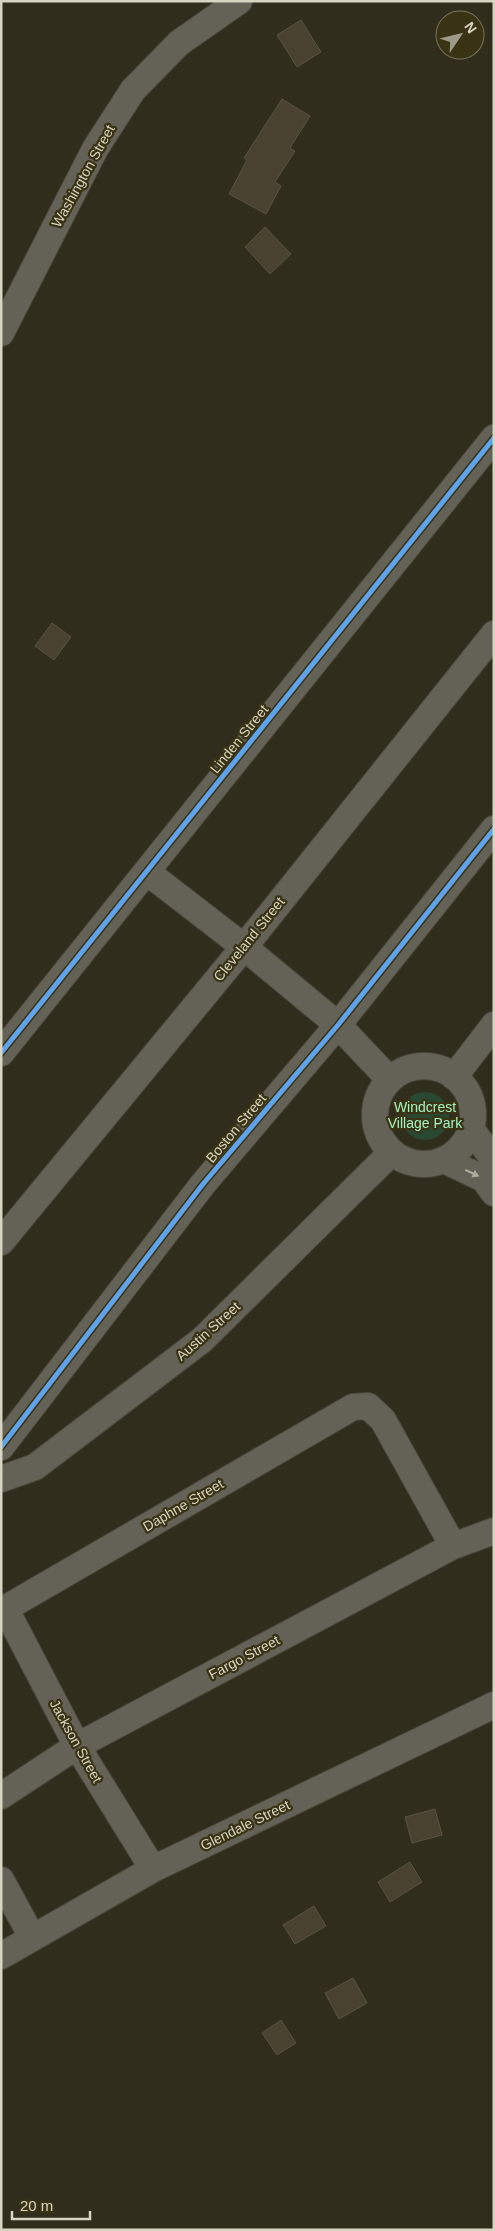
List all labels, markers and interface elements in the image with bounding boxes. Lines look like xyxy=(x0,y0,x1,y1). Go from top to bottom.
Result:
north arrow xyxy=(435,10,485,60)
text: N xyxy=(461,19,480,36)
street label: Washington Street xyxy=(48,122,118,230)
street label: Linden Street xyxy=(207,702,271,776)
street label: Cleveland Street xyxy=(210,894,288,984)
street label: Boston Street xyxy=(203,1090,269,1166)
park label: Windcrest Village Park xyxy=(388,1099,463,1131)
one-way arrow xyxy=(465,1169,479,1177)
street label: Austin Street xyxy=(173,1298,243,1364)
street label: Daphne Street xyxy=(140,1475,226,1535)
street label: Fargo Street xyxy=(206,1632,282,1682)
street label: Jackson Street xyxy=(47,1697,105,1785)
street label: Glendale Street xyxy=(198,1796,292,1854)
scale bar xyxy=(12,2188,90,2220)
text: 20 m xyxy=(20,2197,53,2214)

